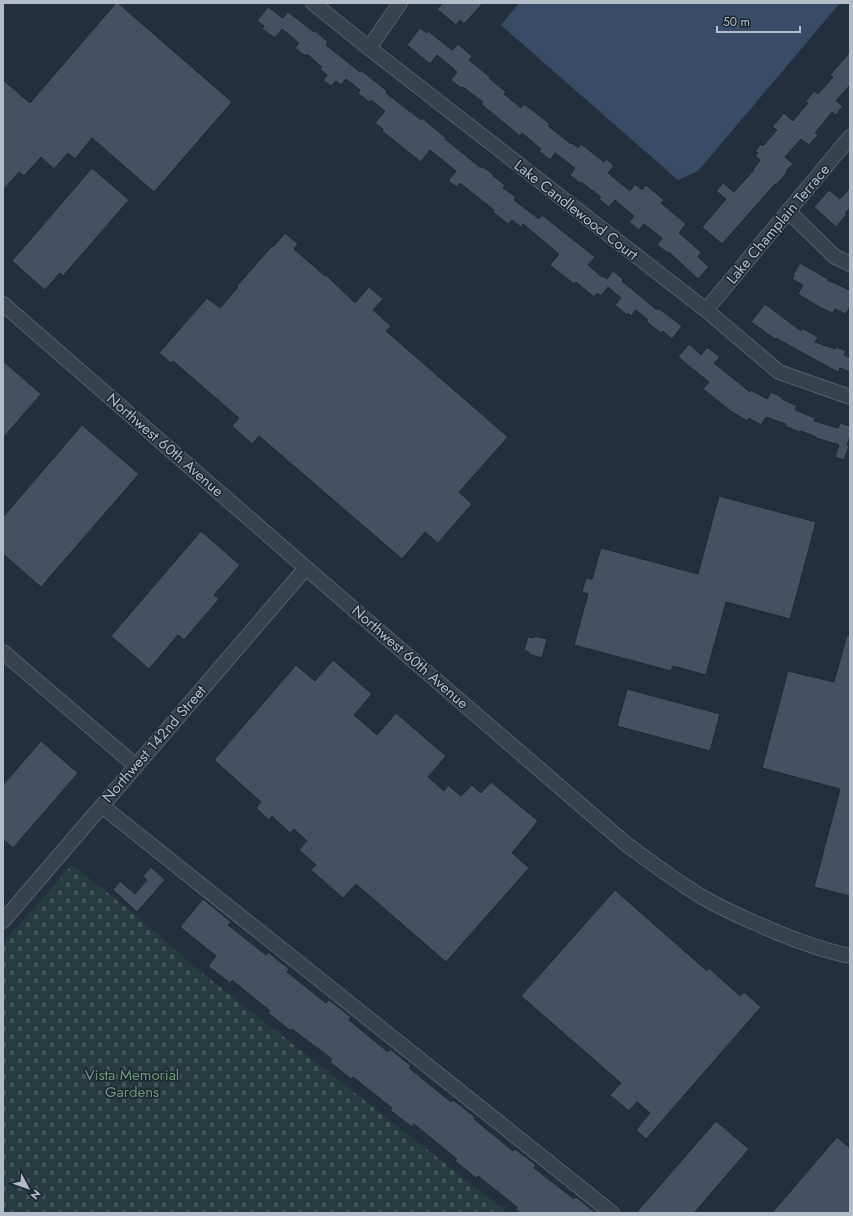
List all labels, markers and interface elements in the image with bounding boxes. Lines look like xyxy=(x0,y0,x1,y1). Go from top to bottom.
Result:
scale bar xyxy=(717,8,800,34)
text: 50 m xyxy=(723,13,750,31)
street label: Lake Candlewood Court xyxy=(509,155,643,266)
street label: Lake Champlain Terrace xyxy=(721,159,835,289)
street label: Northwest 60th Avenue xyxy=(102,388,228,502)
street label: Northwest 60th Avenue xyxy=(347,600,473,714)
street label: Northwest 142nd Street xyxy=(97,680,211,807)
park label: Vista Memorial Gardens xyxy=(85,1064,179,1103)
north arrow xyxy=(8,1168,48,1208)
text: N xyxy=(27,1186,44,1203)

